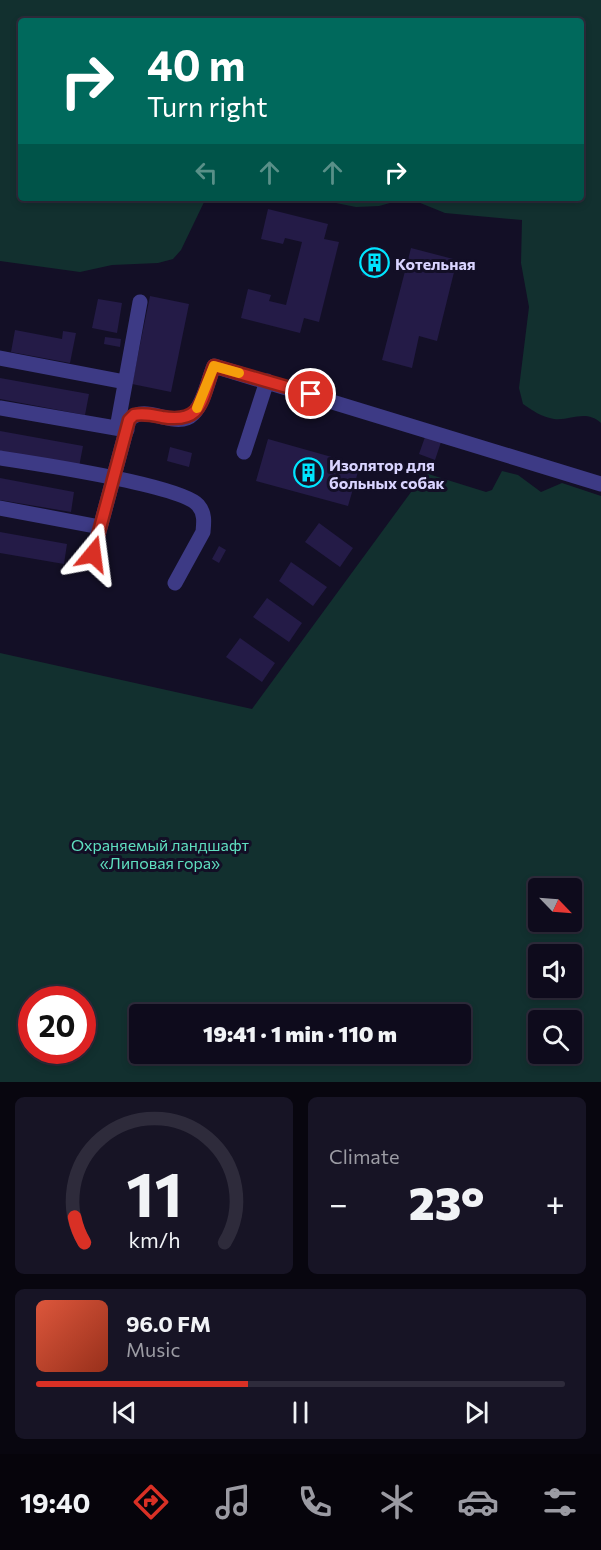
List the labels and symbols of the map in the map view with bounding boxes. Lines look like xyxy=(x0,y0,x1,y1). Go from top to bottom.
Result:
building icon: Котельная xyxy=(358,247,390,279)
place label: Котельная xyxy=(395,254,476,273)
pin xyxy=(285,368,336,419)
place label: Изолятор для больных собак xyxy=(329,455,445,492)
building icon: Изолятор для больных собак xyxy=(292,457,324,489)
position arrow xyxy=(61,522,125,586)
park label: Охраняемый ландшафт «Липовая гора» xyxy=(71,835,249,872)
north arrow xyxy=(528,878,582,932)
speed limit sign: 20 xyxy=(18,986,96,1064)

